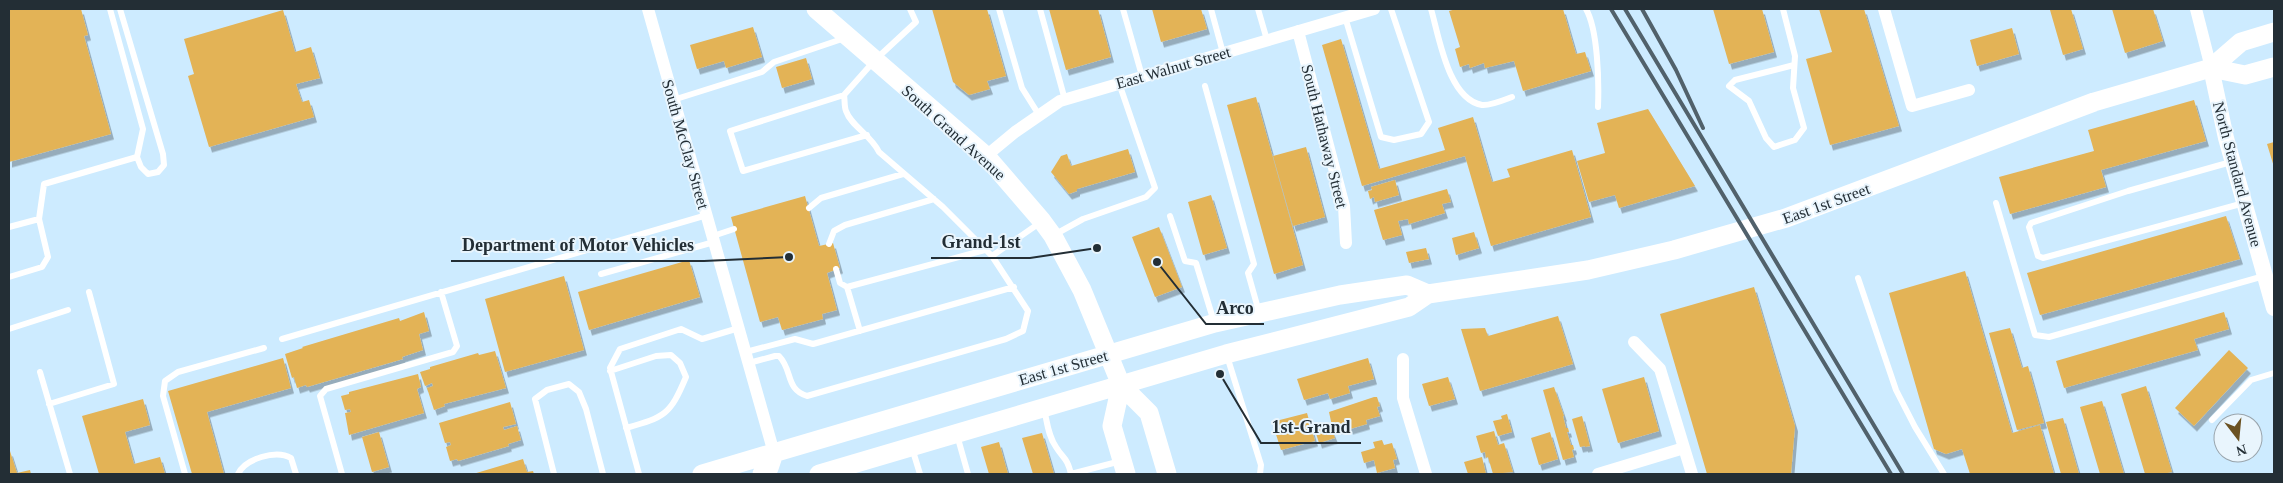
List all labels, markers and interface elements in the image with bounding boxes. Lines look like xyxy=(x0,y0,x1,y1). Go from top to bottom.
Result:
street label: East Walnut Street xyxy=(1114,43,1233,92)
street label: South Hathaway Street xyxy=(1297,62,1351,211)
street label: South McClay Street xyxy=(658,77,712,212)
street label: South Grand Avenue xyxy=(899,82,1009,183)
street label: North Standard Avenue xyxy=(2210,100,2265,249)
street label: East 1st Street xyxy=(1780,180,1873,227)
callout: Grand-1st xyxy=(931,225,1030,258)
callout: Department of Motor Vehicles xyxy=(451,228,704,261)
text: Grand-1st xyxy=(941,232,1021,252)
text: Department of Motor Vehicles xyxy=(462,235,694,255)
callout: Arco xyxy=(1206,291,1264,324)
text: Arco xyxy=(1216,298,1254,318)
street label: East 1st Street xyxy=(1017,347,1110,388)
callout: 1st-Grand xyxy=(1261,410,1361,443)
north arrow xyxy=(2213,413,2263,463)
text: 1st-Grand xyxy=(1271,417,1351,437)
text: N xyxy=(2235,441,2248,459)

